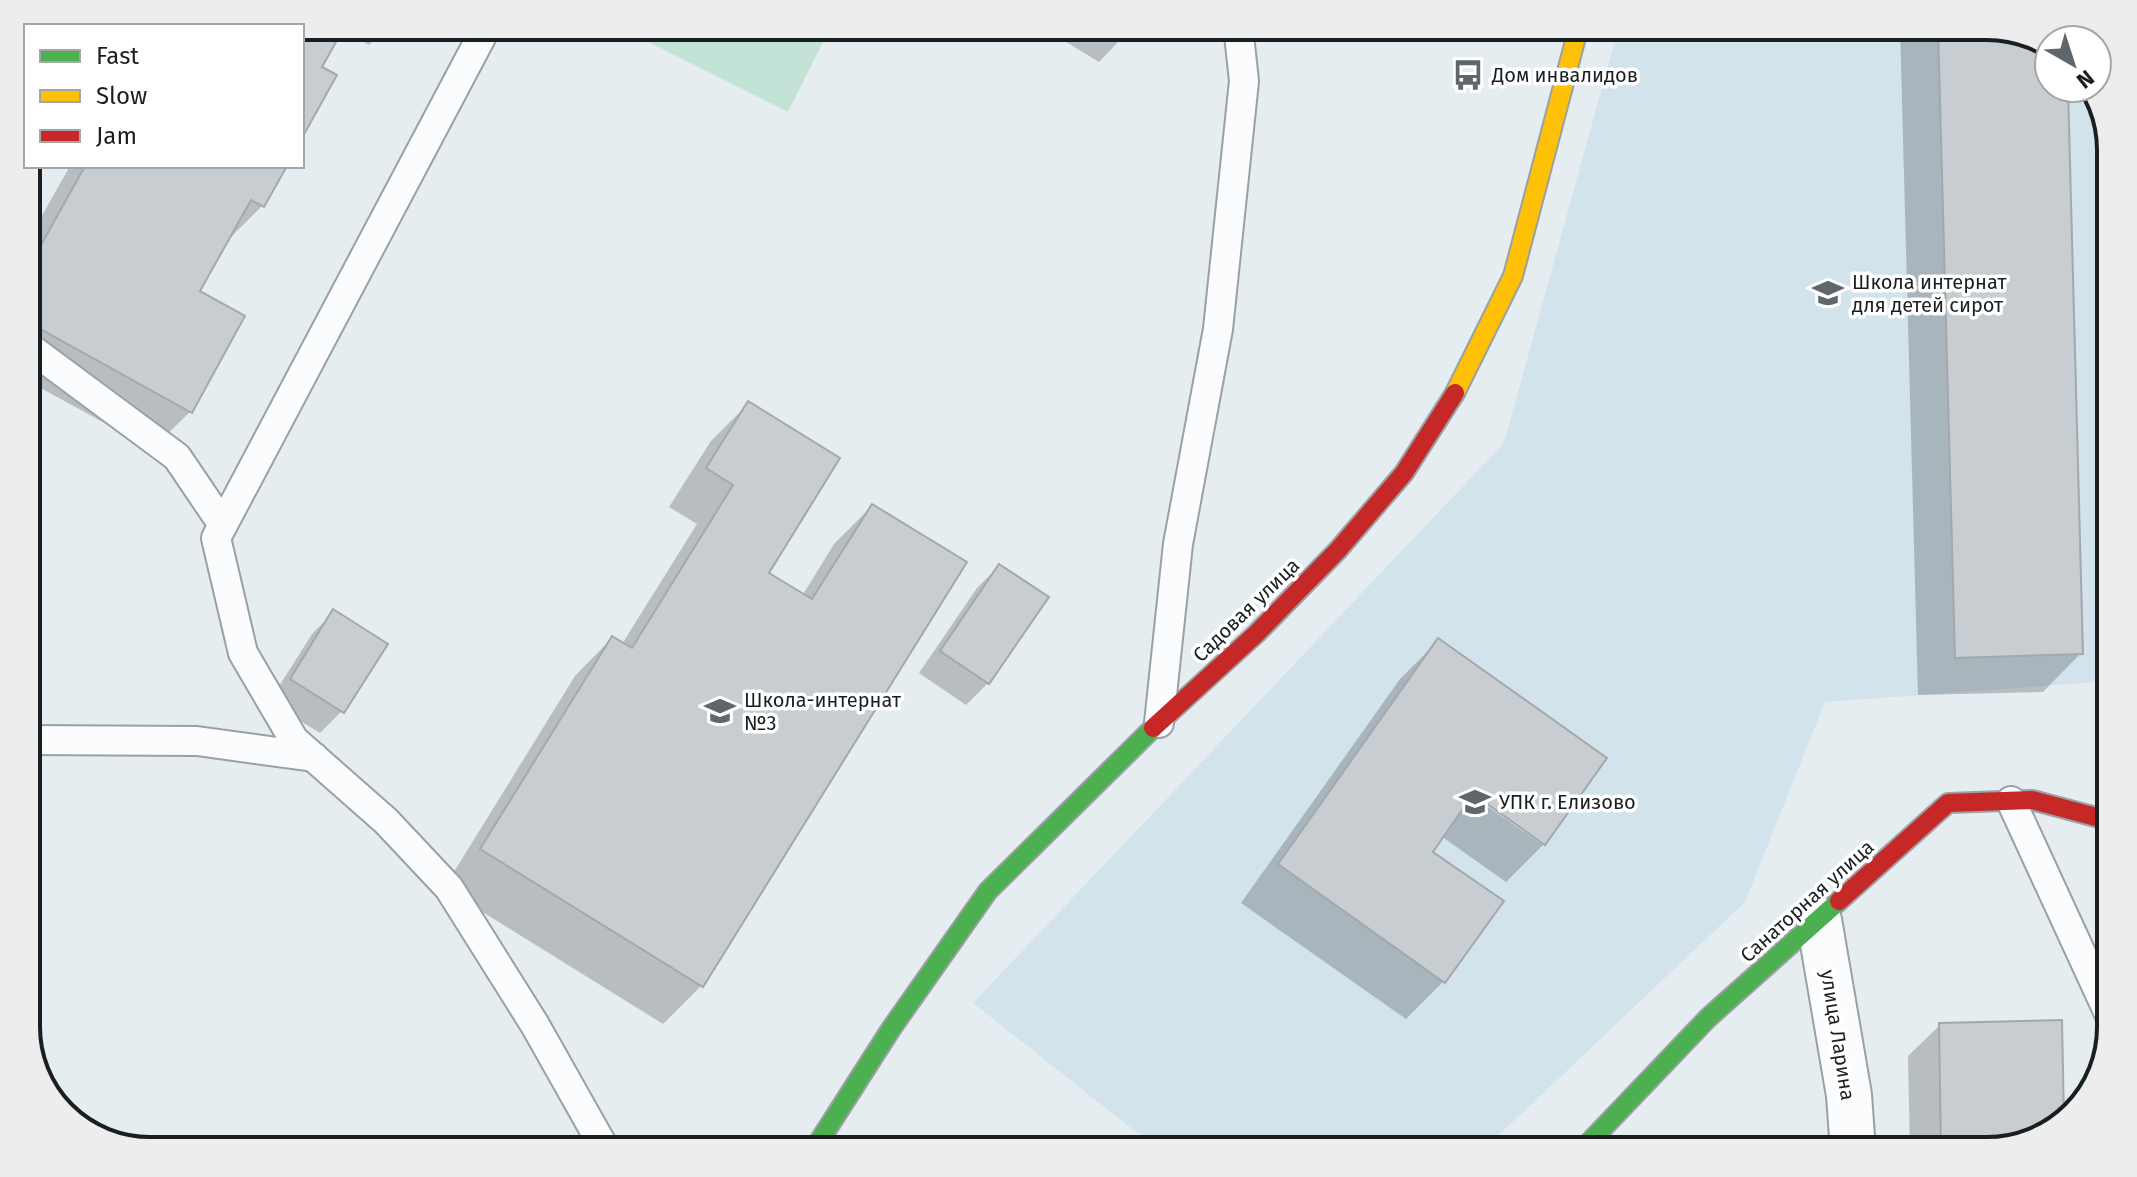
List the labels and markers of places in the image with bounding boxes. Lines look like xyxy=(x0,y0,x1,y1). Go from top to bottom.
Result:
bus stop icon: Дом инвалидов xyxy=(1451,58,1485,92)
place label: Дом инвалидов xyxy=(1491,63,1638,87)
place label: Школа интернат для детей сирот xyxy=(1852,270,2007,317)
school or university icon: Школа интернат для детей сирот xyxy=(1811,276,1845,310)
place label: Школа-интернат №3 xyxy=(744,688,902,735)
school or university icon: Школа-интернат №3 xyxy=(703,694,737,728)
school or university icon: УПК г. Елизово xyxy=(1458,785,1492,819)
place label: УПК г. Елизово xyxy=(1499,790,1636,814)

